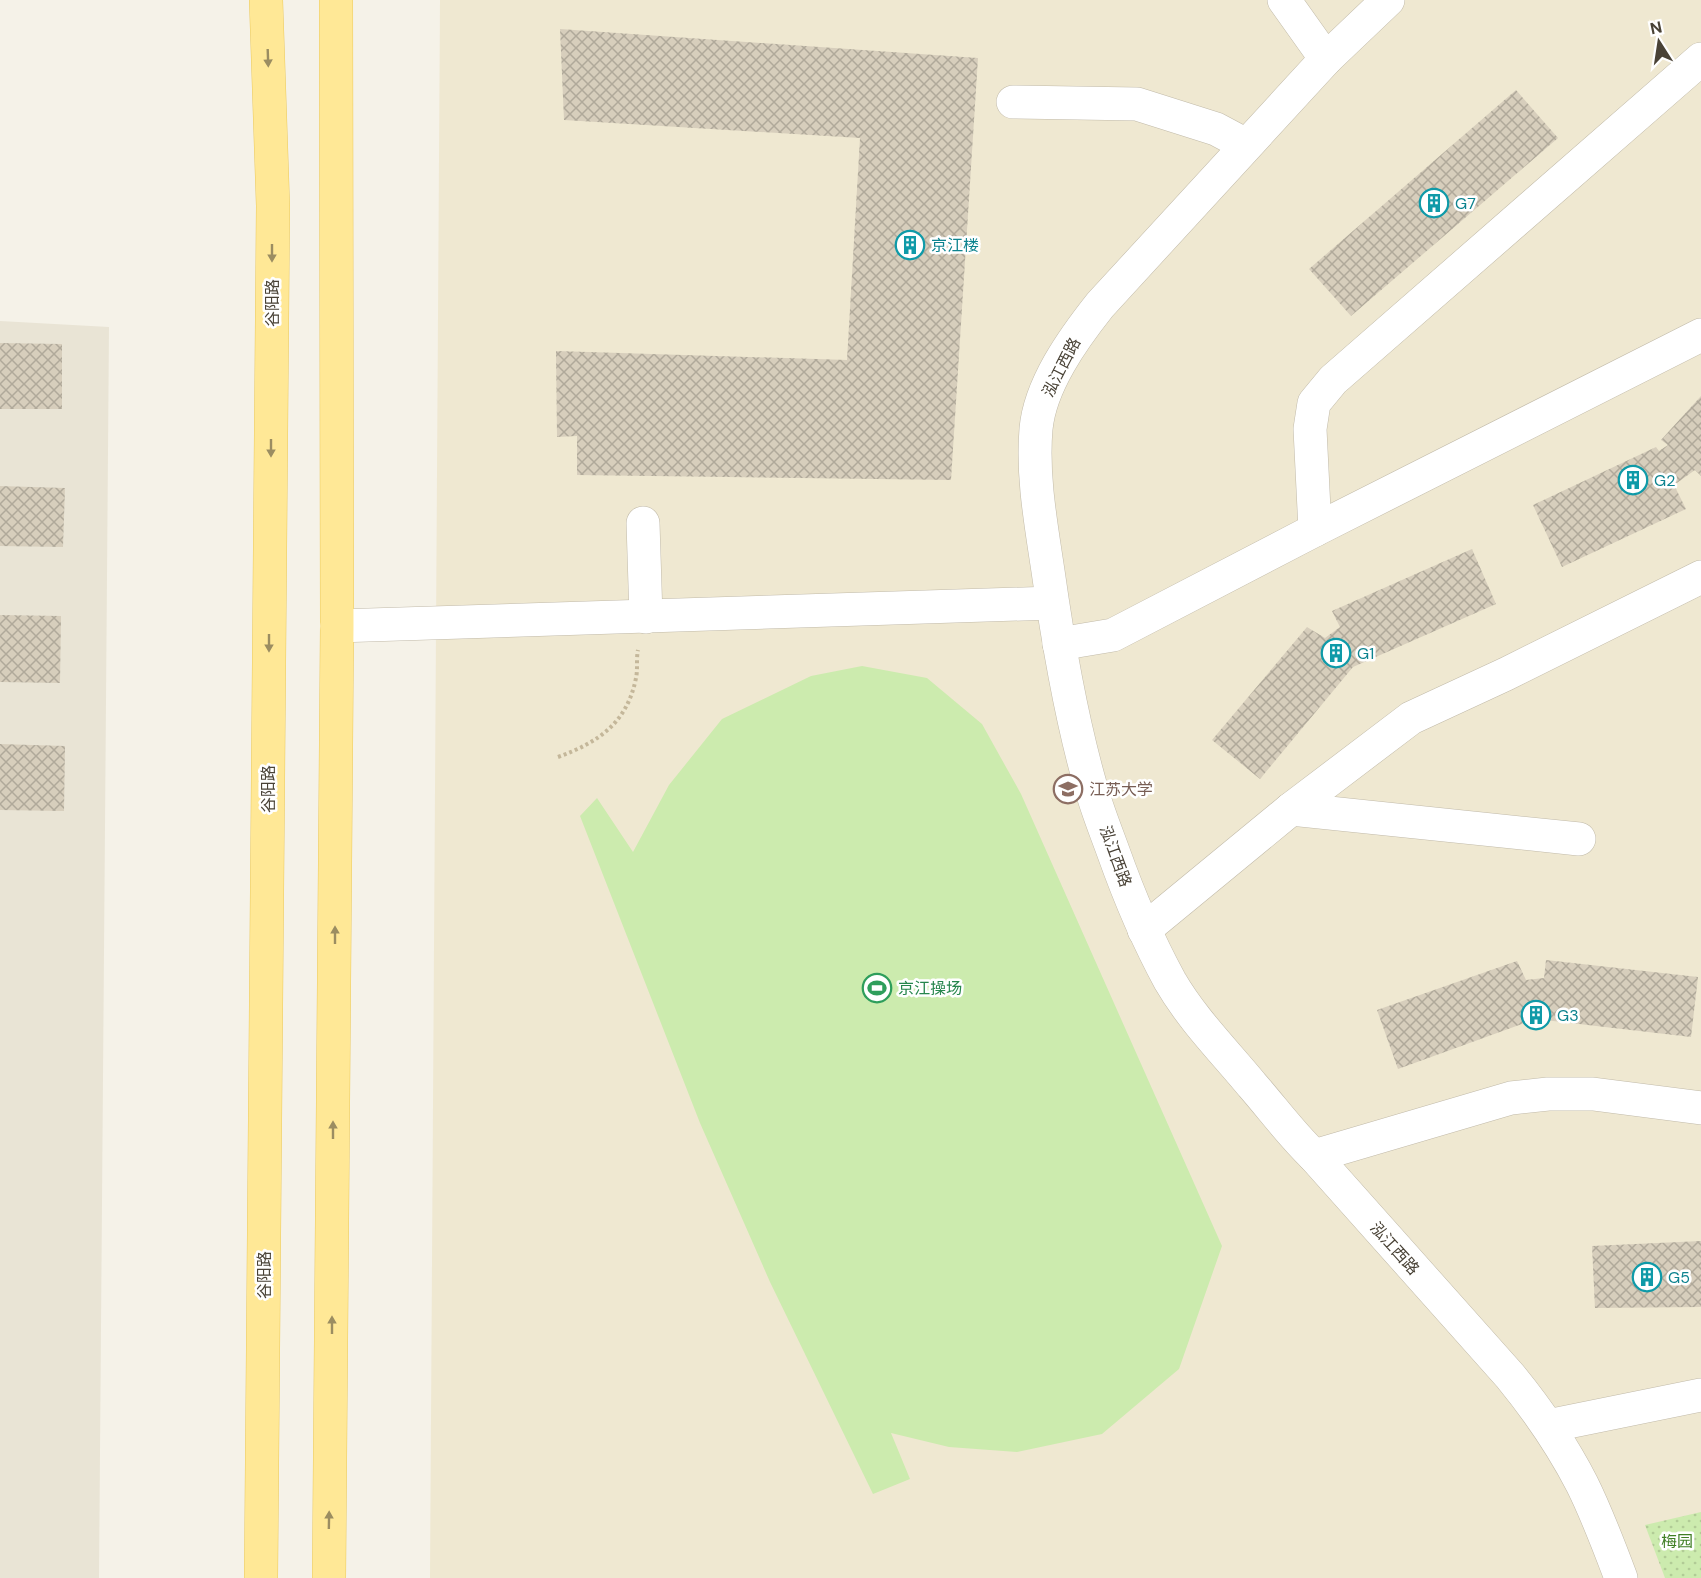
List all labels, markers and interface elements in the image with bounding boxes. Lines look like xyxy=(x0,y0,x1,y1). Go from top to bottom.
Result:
north arrow xyxy=(1629,12,1689,72)
text: N xyxy=(1648,16,1664,39)
one-way arrow xyxy=(263,49,273,68)
building icon: G7 xyxy=(1418,187,1450,219)
place label: G7 xyxy=(1455,193,1476,214)
building icon: 京江楼 xyxy=(894,229,926,261)
place label: 京江楼 xyxy=(931,235,979,256)
one-way arrow xyxy=(267,244,277,263)
street label: 谷阳路 xyxy=(262,279,283,327)
street label: 泓江西路 xyxy=(1038,334,1085,401)
one-way arrow xyxy=(266,439,276,458)
building icon: G2 xyxy=(1617,464,1649,496)
place label: G2 xyxy=(1654,470,1675,491)
one-way arrow xyxy=(264,634,274,653)
building icon: G1 xyxy=(1320,637,1352,669)
place label: G1 xyxy=(1357,643,1374,664)
street label: 谷阳路 xyxy=(258,765,279,813)
school or university icon: 江苏大学 xyxy=(1052,773,1084,805)
place label: 江苏大学 xyxy=(1089,779,1153,800)
street label: 泓江西路 xyxy=(1095,823,1136,890)
one-way arrow xyxy=(330,925,340,944)
sports icon: 京江操场 xyxy=(861,972,893,1004)
place label: 京江操场 xyxy=(898,978,962,999)
building icon: G3 xyxy=(1520,999,1552,1031)
place label: G3 xyxy=(1557,1005,1579,1026)
one-way arrow xyxy=(328,1120,338,1139)
street label: 泓江西路 xyxy=(1365,1218,1424,1279)
street label: 谷阳路 xyxy=(254,1251,275,1299)
building icon: G5 xyxy=(1631,1261,1663,1293)
place label: G5 xyxy=(1668,1267,1690,1288)
one-way arrow xyxy=(327,1315,337,1334)
one-way arrow xyxy=(325,1510,334,1529)
park label: 梅园 xyxy=(1661,1531,1693,1552)

